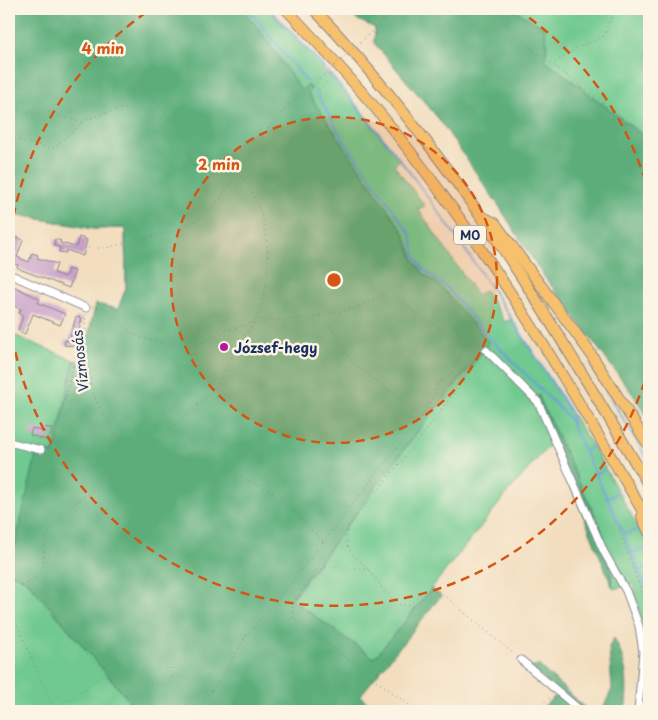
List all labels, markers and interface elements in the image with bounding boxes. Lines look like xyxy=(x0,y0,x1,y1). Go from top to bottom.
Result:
text: 4 min xyxy=(82,36,124,59)
text: 2 min xyxy=(198,152,240,175)
road number: M0 xyxy=(454,226,486,244)
centre of rings xyxy=(325,271,343,289)
street label: Vízmosás xyxy=(66,329,94,393)
place label: József-hegy xyxy=(234,337,317,358)
marker: József-hegy xyxy=(218,341,230,353)

